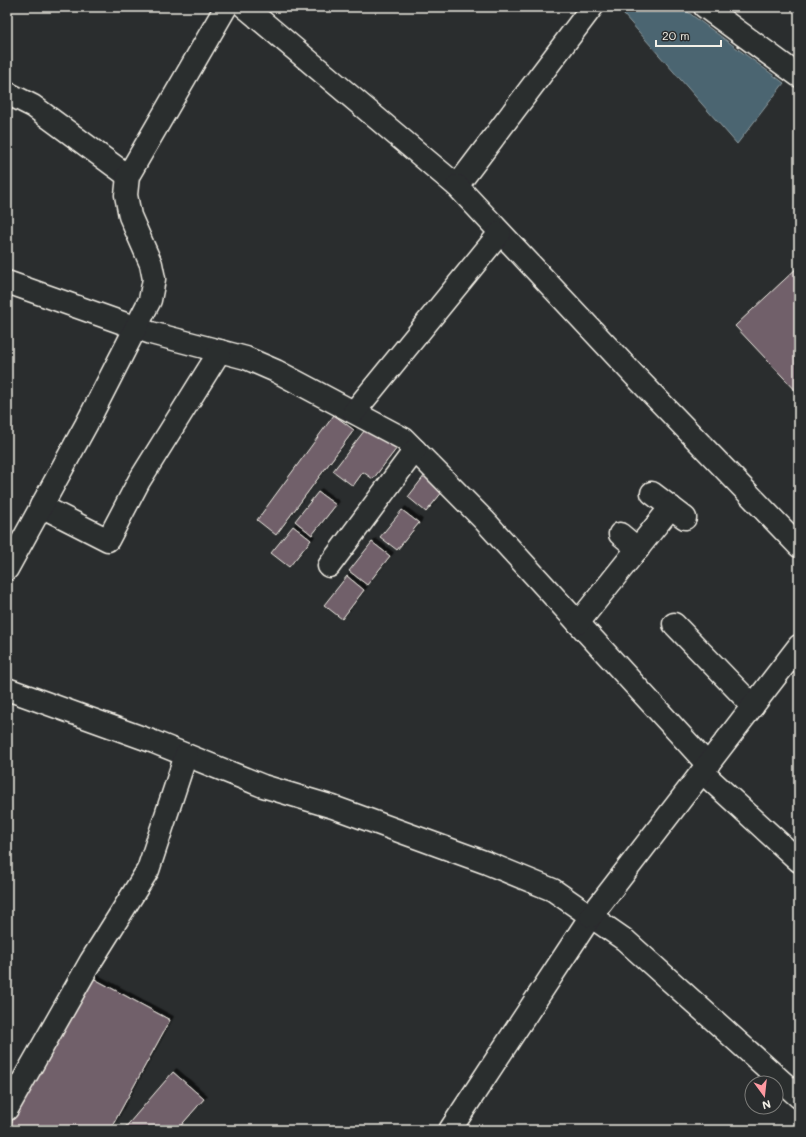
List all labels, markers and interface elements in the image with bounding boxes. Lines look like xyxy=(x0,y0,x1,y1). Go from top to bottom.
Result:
scale bar xyxy=(656,22,721,48)
text: 20 m xyxy=(662,27,690,43)
north arrow xyxy=(744,1075,784,1115)
text: N xyxy=(761,1097,773,1113)

